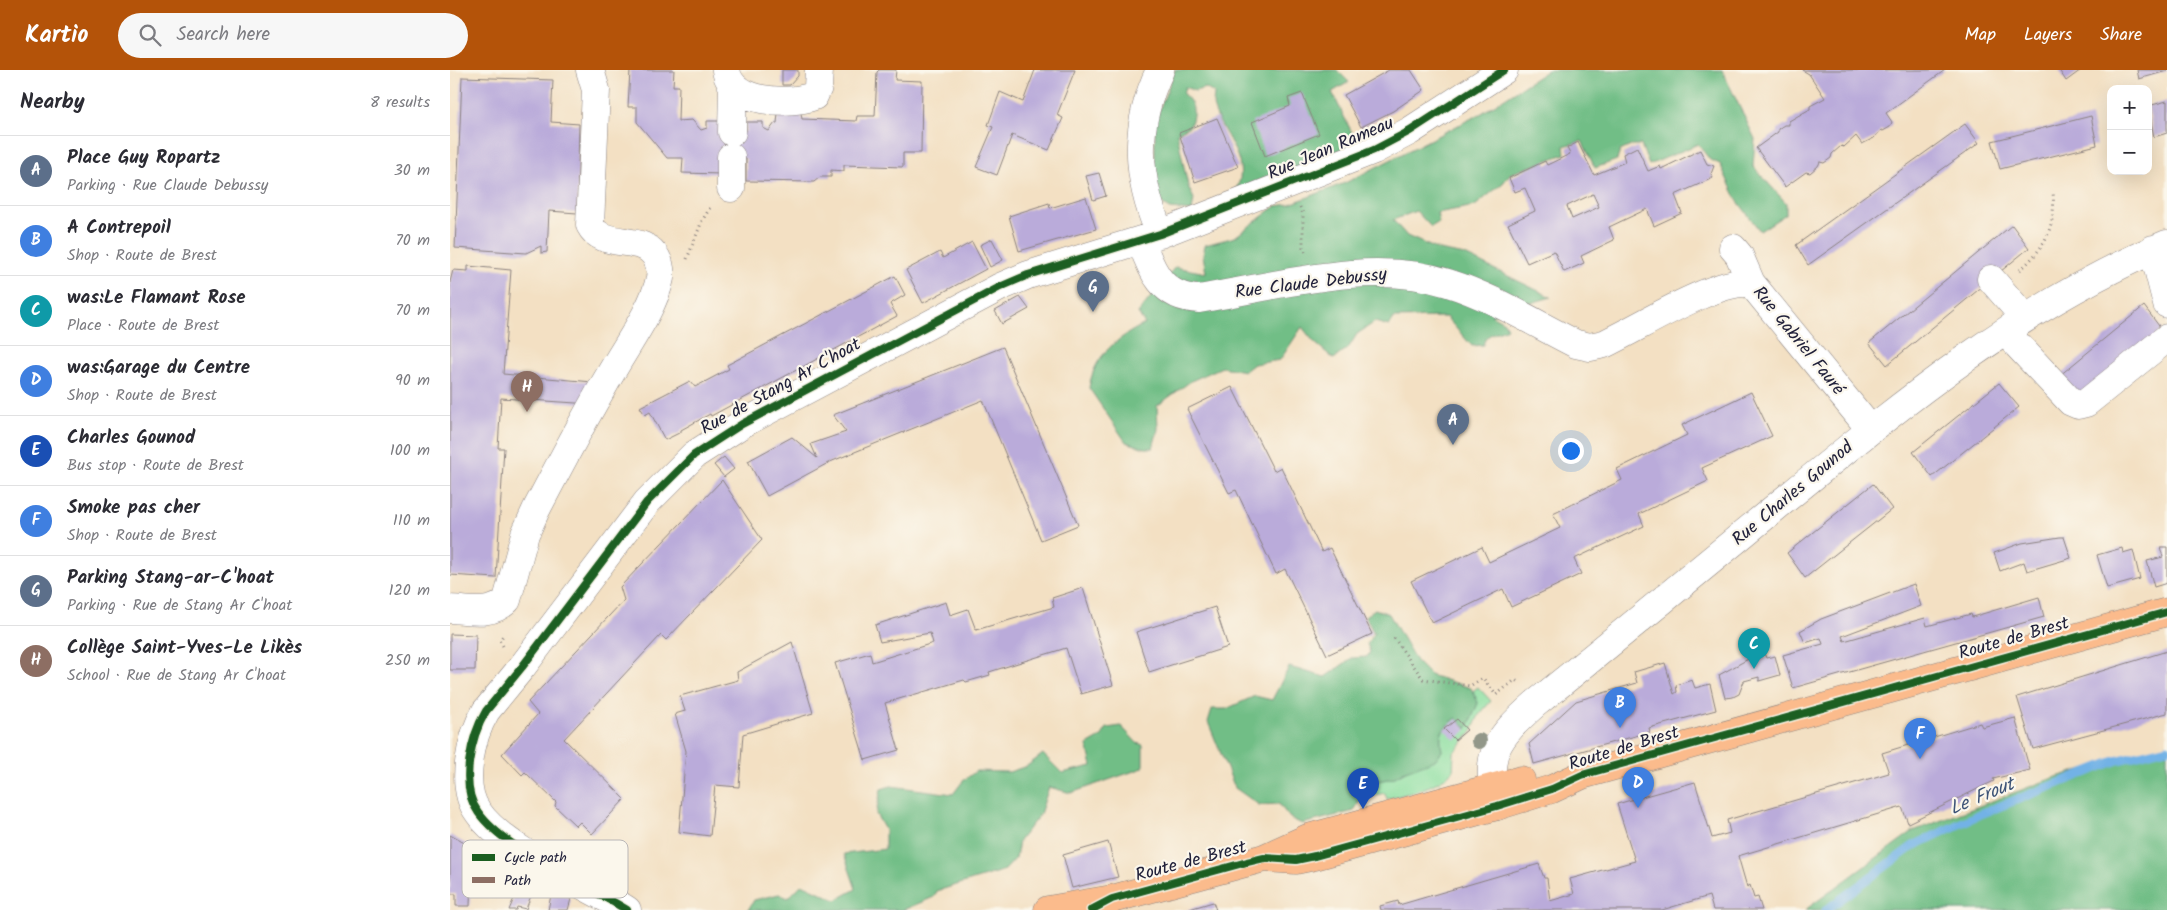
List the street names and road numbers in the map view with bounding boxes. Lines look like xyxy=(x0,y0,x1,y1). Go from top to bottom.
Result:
street label: Rue Jean Rameau xyxy=(1263,109,1399,189)
street label: Rue Claude Debussy xyxy=(1233,260,1389,308)
street label: Rue Gabriel Fauré xyxy=(1745,280,1852,403)
street label: Rue de Stang Ar C'hoat xyxy=(695,330,868,443)
street label: Rue Charles Gounod xyxy=(1726,434,1861,554)
street label: Route de Brest xyxy=(1955,609,2074,669)
street label: Route de Brest xyxy=(1565,718,1684,780)
street label: Route de Brest xyxy=(1132,833,1251,891)

